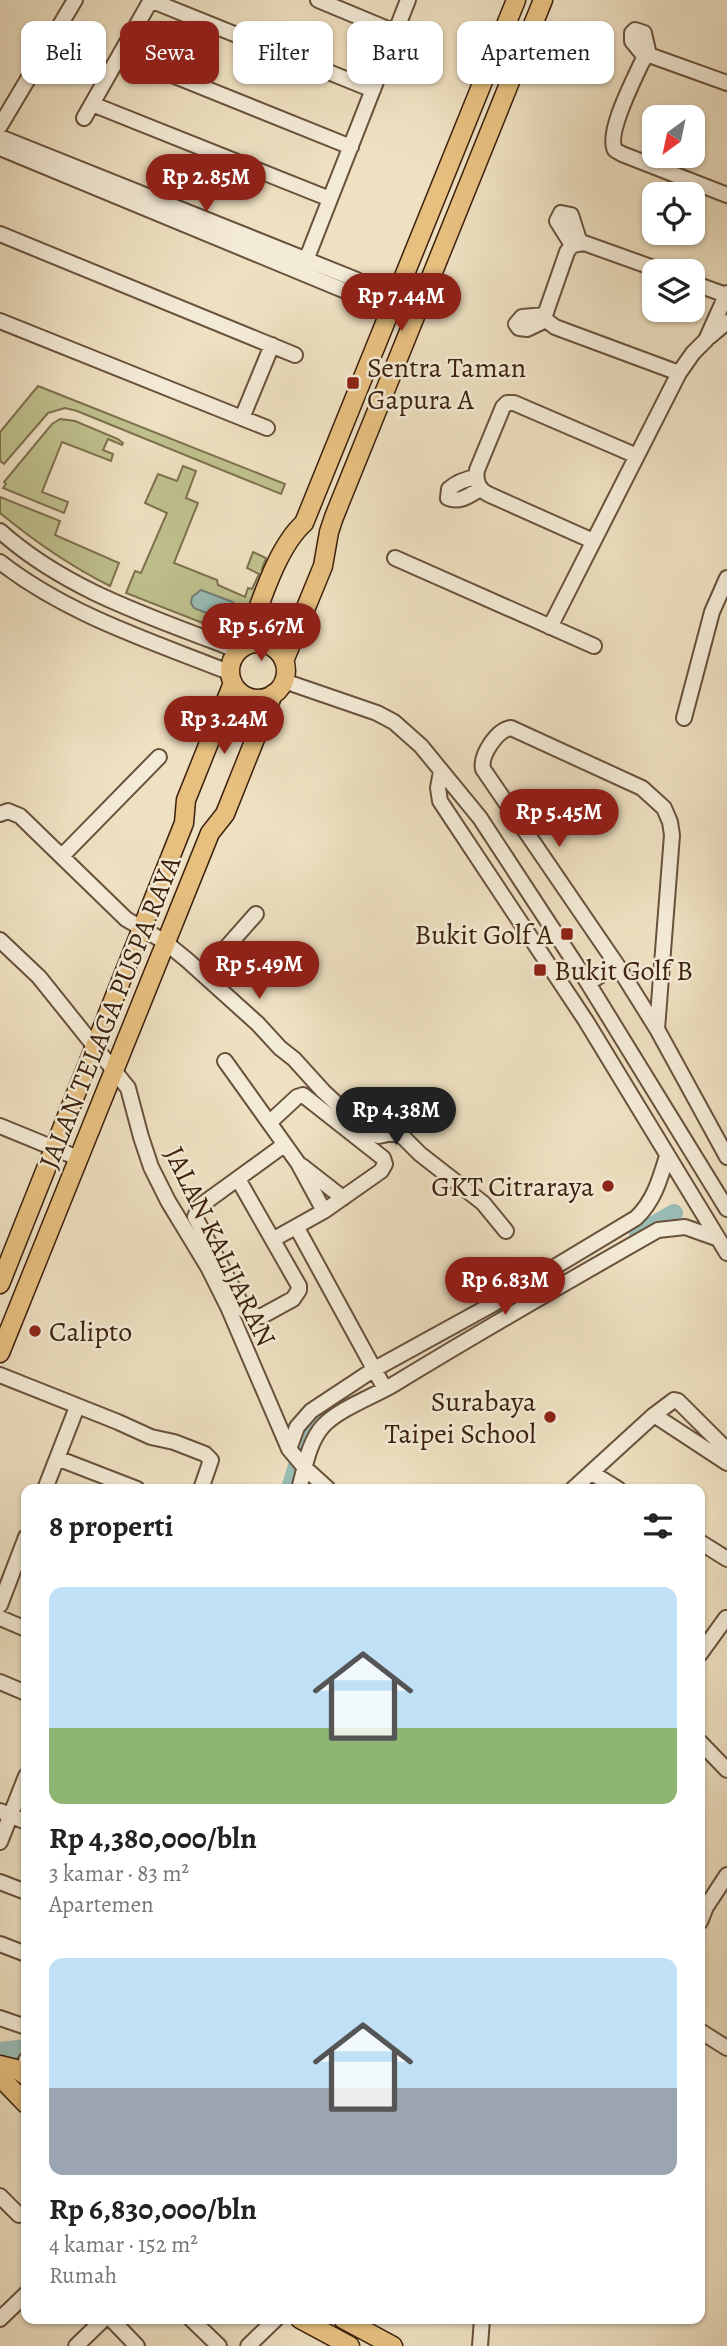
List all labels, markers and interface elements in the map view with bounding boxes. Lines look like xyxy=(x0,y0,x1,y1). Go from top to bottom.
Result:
chip: Beli xyxy=(21,21,106,84)
chip: Sewa xyxy=(120,21,219,84)
chip: Filter xyxy=(233,21,333,84)
chip: Baru xyxy=(347,21,443,84)
chip: Apartemen xyxy=(457,21,614,84)
north arrow xyxy=(642,105,705,168)
map controls xyxy=(642,105,705,322)
pin: Rp 2.85M xyxy=(134,154,278,214)
text: Rp 2.85M xyxy=(162,161,250,192)
button: locate xyxy=(642,182,705,245)
button: layers xyxy=(642,259,705,322)
pin: Rp 7.44M xyxy=(329,274,473,333)
text: Rp 7.44M xyxy=(357,280,445,311)
place label: Sentra Taman Gapura A xyxy=(367,349,526,419)
marker: Sentra Taman Gapura A xyxy=(345,375,361,391)
pin: Rp 5.67M xyxy=(189,604,333,663)
text: Rp 5.67M xyxy=(218,610,304,641)
pin: Rp 3.24M xyxy=(152,696,296,756)
text: Rp 3.24M xyxy=(180,703,268,734)
pin: Rp 5.45M xyxy=(487,790,631,849)
text: Rp 5.45M xyxy=(516,796,602,827)
street label: JALAN TELAGA PUSPA RAYA xyxy=(30,850,190,1174)
place label: Bukit Golf A xyxy=(415,916,554,954)
marker: Bukit Golf A xyxy=(559,926,575,942)
pin: Rp 5.49M xyxy=(187,942,331,1001)
text: Rp 5.49M xyxy=(215,948,303,979)
place label: Bukit Golf B xyxy=(554,952,693,990)
marker: Bukit Golf B xyxy=(532,962,548,978)
pin: Rp 4.38M xyxy=(324,1088,468,1147)
text: Rp 4.38M xyxy=(352,1094,440,1125)
street label: JALAN KALIJARAN xyxy=(155,1140,285,1353)
place label: GKT Citraraya xyxy=(431,1168,594,1206)
marker: GKT Citraraya xyxy=(600,1178,616,1194)
pin: Rp 6.83M xyxy=(433,1258,577,1317)
text: Rp 6.83M xyxy=(461,1264,549,1295)
place label: Calipto xyxy=(49,1313,132,1351)
marker: Calipto xyxy=(27,1323,43,1339)
place label: Surabaya Taipei School xyxy=(385,1383,536,1453)
marker: Surabaya Taipei School xyxy=(542,1409,558,1425)
text: 8 properti xyxy=(49,1506,173,1546)
icon: filters xyxy=(639,1507,677,1545)
icon: home xyxy=(300,1633,426,1759)
text: Rp 4,380,000/bln xyxy=(49,1818,257,1858)
text: 3 kamar · 83 m² xyxy=(49,1858,189,1889)
text: Apartemen xyxy=(49,1889,154,1920)
icon: home xyxy=(300,2004,426,2130)
text: Rp 6,830,000/bln xyxy=(49,2189,257,2229)
text: 4 kamar · 152 m² xyxy=(49,2229,198,2260)
text: Rumah xyxy=(49,2260,117,2291)

